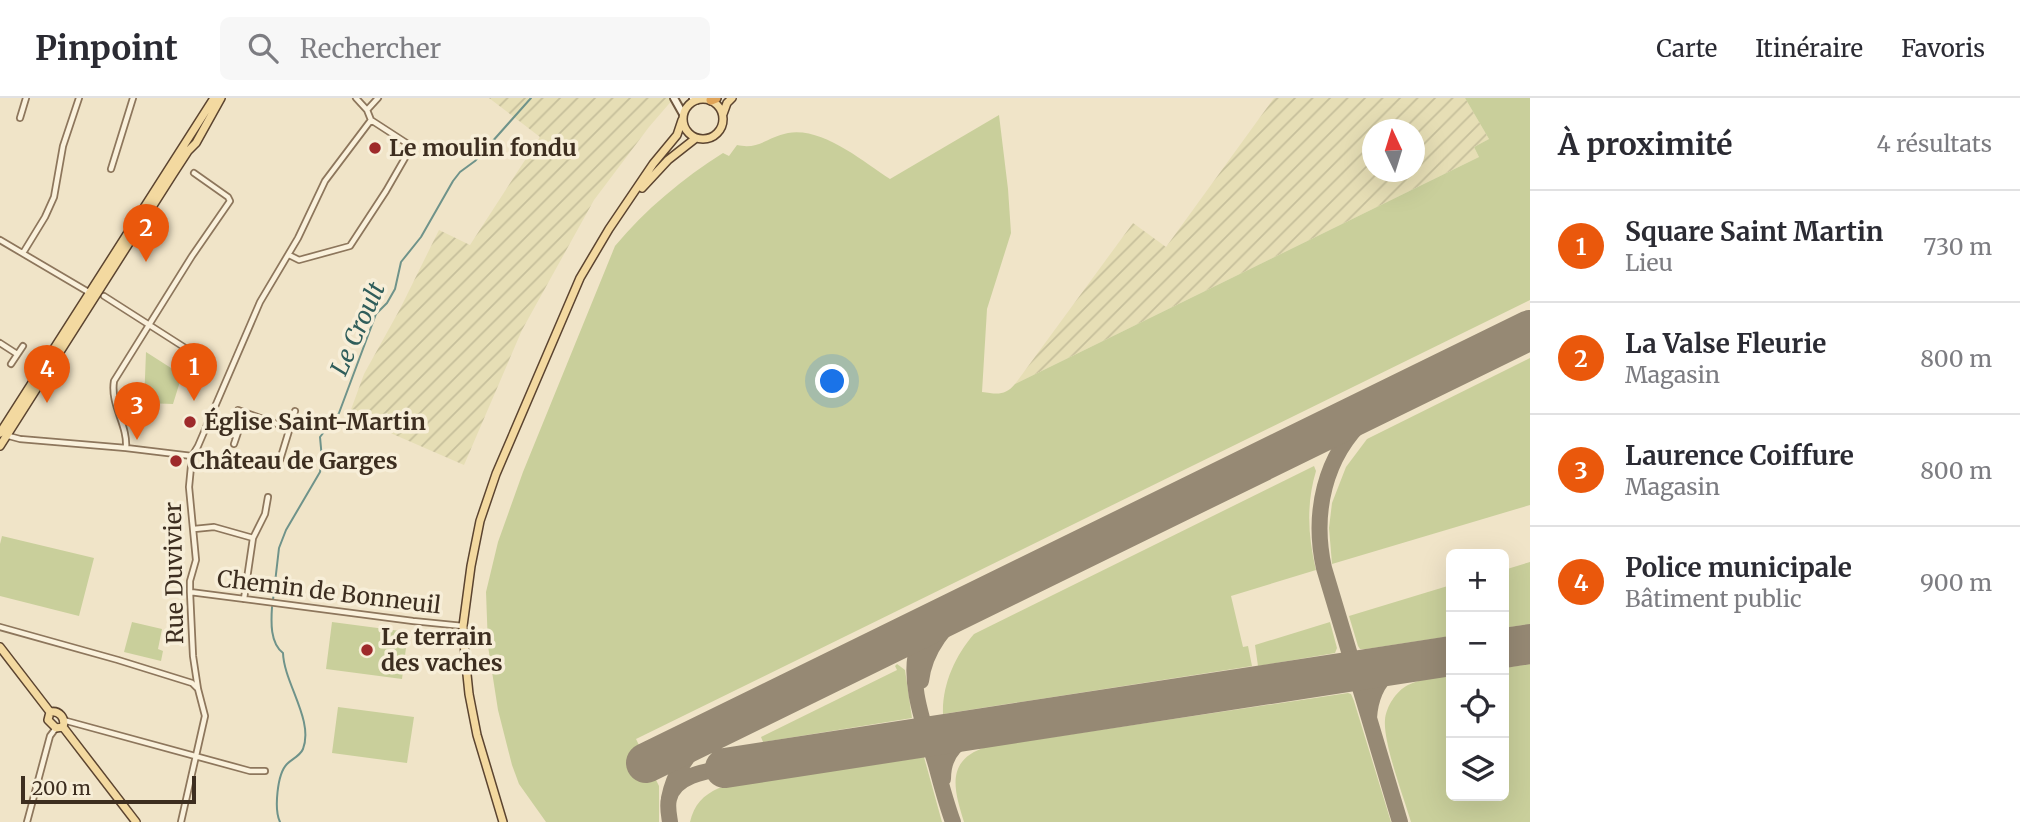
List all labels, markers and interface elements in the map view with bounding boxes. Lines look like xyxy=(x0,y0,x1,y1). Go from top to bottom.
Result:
search box xyxy=(220,17,710,80)
text: Pinpoint xyxy=(35,28,178,69)
icon: search xyxy=(244,29,282,67)
text: Rechercher xyxy=(300,32,441,65)
text: Carte xyxy=(1656,33,1717,64)
text: Itinéraire xyxy=(1755,33,1863,64)
text: Favoris xyxy=(1901,33,1985,64)
north arrow xyxy=(1362,119,1425,182)
text: À proximité xyxy=(1558,125,1733,163)
text: 4 résultats xyxy=(1876,129,1992,158)
place label: Le moulin fondu xyxy=(389,133,577,162)
marker: Le moulin fondu xyxy=(367,140,383,156)
pin: 2 xyxy=(123,204,169,262)
text: Square Saint Martin xyxy=(1625,215,1883,248)
text: 1 xyxy=(1576,232,1586,261)
text: 730 m xyxy=(1923,232,1992,261)
text: Lieu xyxy=(1625,248,1673,277)
water label: Le Croult xyxy=(323,277,392,380)
text: La Valse Fleurie xyxy=(1625,327,1826,360)
pin: 1 xyxy=(171,343,217,401)
text: 2 xyxy=(1574,344,1588,373)
text: 800 m xyxy=(1920,344,1992,373)
pin: 4 xyxy=(24,345,70,403)
text: Magasin xyxy=(1625,360,1720,389)
your location xyxy=(815,364,849,398)
pin: 3 xyxy=(114,382,160,440)
place label: Église Saint-Martin xyxy=(204,407,426,436)
marker: Église Saint-Martin xyxy=(182,414,198,430)
text: Laurence Coiffure xyxy=(1625,439,1854,472)
place label: Château de Garges xyxy=(190,446,398,475)
marker: Château de Garges xyxy=(168,453,184,469)
text: 3 xyxy=(1574,456,1588,485)
text: 800 m xyxy=(1920,456,1992,485)
text: Magasin xyxy=(1625,472,1720,501)
street label: Rue Duvivier xyxy=(158,502,189,644)
map controls xyxy=(1446,549,1509,801)
button: + xyxy=(1446,549,1509,612)
text: Police municipale xyxy=(1625,551,1852,584)
street label: Chemin de Bonneuil xyxy=(215,563,443,620)
text: 4 xyxy=(1574,568,1588,597)
text: 900 m xyxy=(1920,568,1992,597)
text: Bâtiment public xyxy=(1625,584,1802,613)
button: − xyxy=(1446,612,1509,675)
place label: Le terrain des vaches xyxy=(381,622,503,677)
marker: Le terrain des vaches xyxy=(359,642,375,658)
button: locate xyxy=(1446,675,1509,738)
button: layers xyxy=(1446,738,1509,801)
scale bar xyxy=(21,773,196,805)
text: 200 m xyxy=(32,776,91,800)

